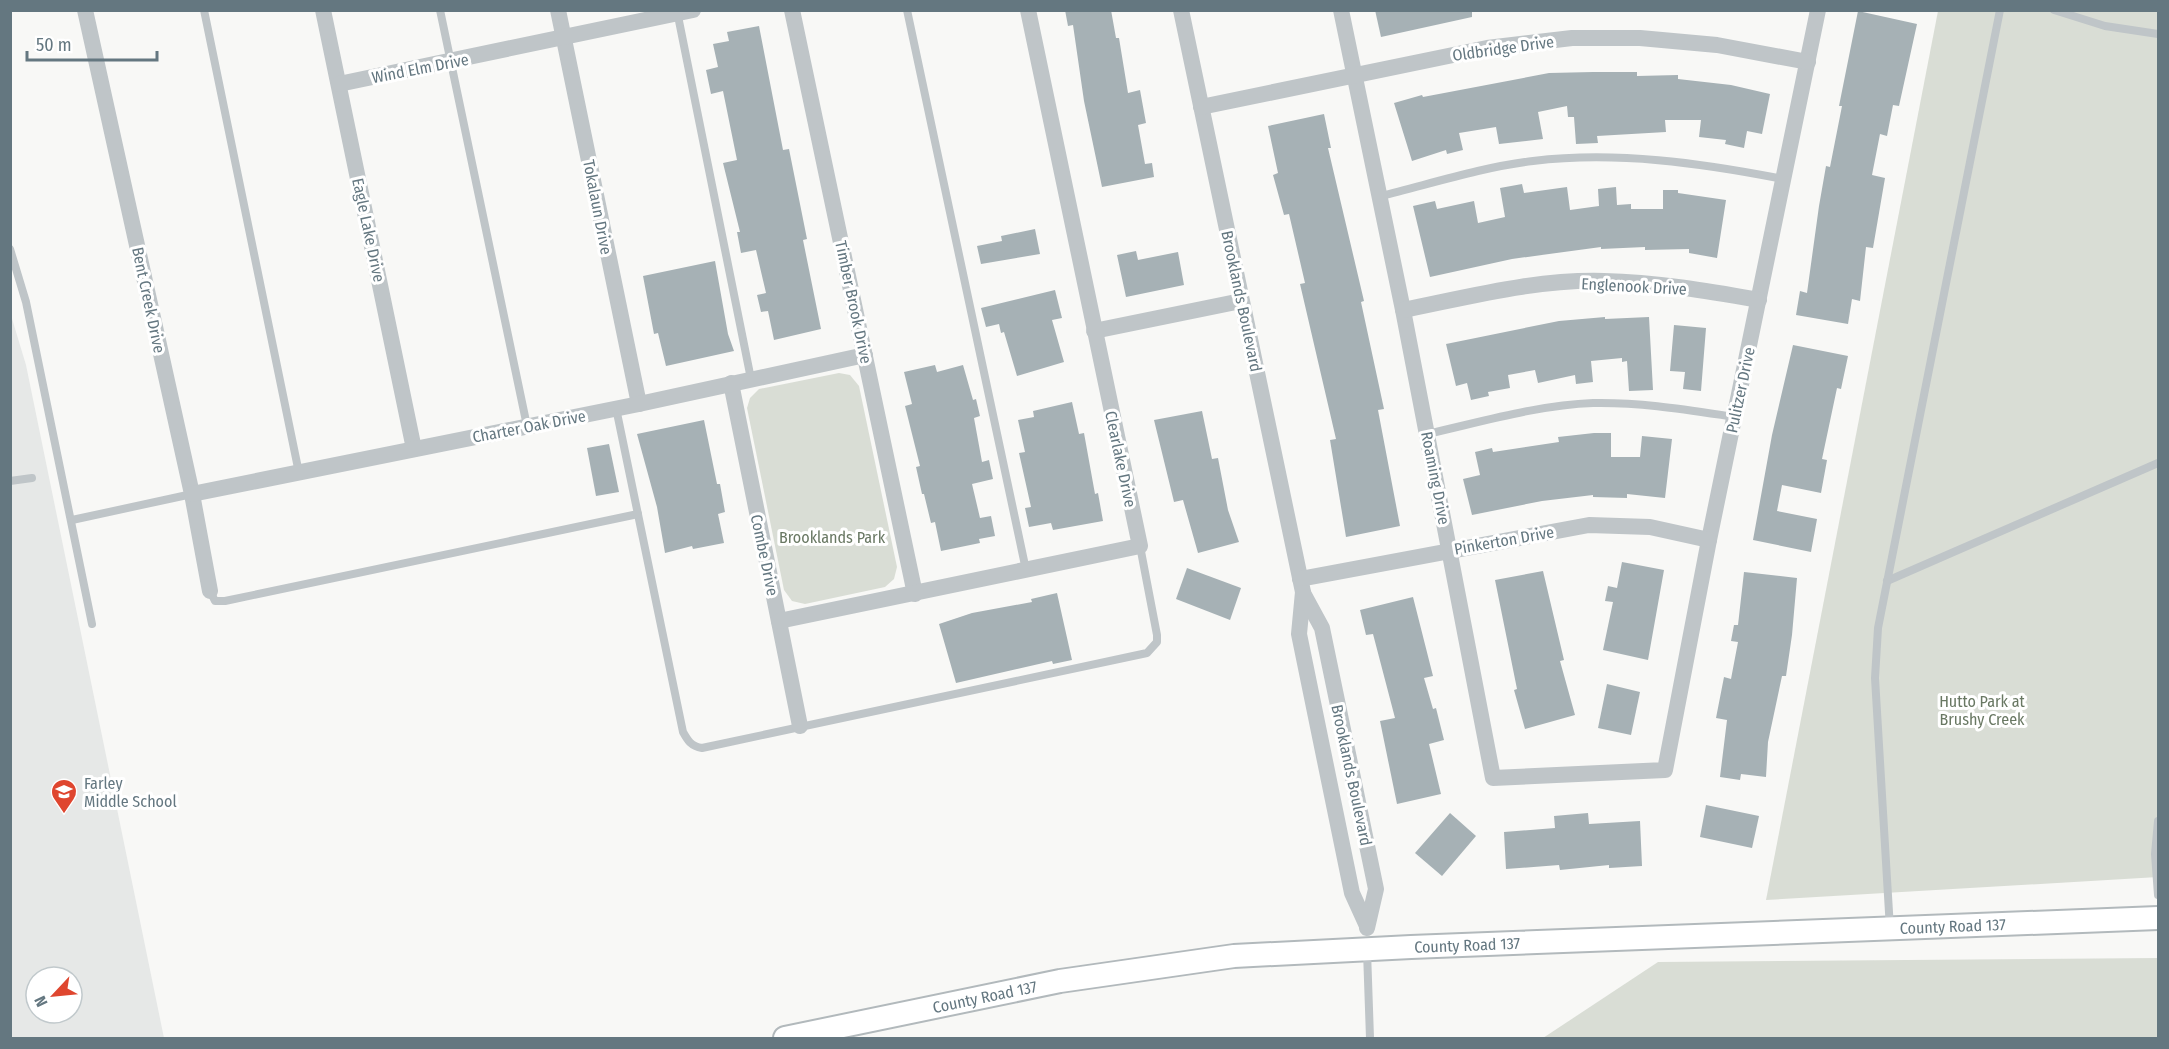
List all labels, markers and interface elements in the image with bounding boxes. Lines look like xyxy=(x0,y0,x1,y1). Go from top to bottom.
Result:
scale bar xyxy=(27,24,158,62)
street label: Oldbridge Drive xyxy=(1451,32,1555,65)
text: 50 m xyxy=(36,34,72,56)
street label: Wind Elm Drive xyxy=(370,50,470,87)
street label: Tokalaun Drive xyxy=(579,158,616,256)
street label: Eagle Lake Drive xyxy=(348,176,389,284)
street label: Brooklands Boulevard xyxy=(1217,229,1266,373)
street label: Timber Brook Drive xyxy=(831,239,876,365)
street label: Bent Creek Drive xyxy=(128,245,169,355)
street label: Englenook Drive xyxy=(1581,274,1687,299)
street label: Pulitzer Drive xyxy=(1722,345,1759,435)
street label: Charter Oak Drive xyxy=(471,406,587,447)
street label: Clearlake Drive xyxy=(1101,409,1140,509)
street label: Roaming Drive xyxy=(1417,430,1454,526)
street label: Combe Drive xyxy=(747,513,782,598)
street label: Pinkerton Drive xyxy=(1453,522,1556,559)
park label: Brooklands Park xyxy=(779,528,886,547)
park label: Hutto Park at Brushy Creek xyxy=(1939,692,2026,729)
street label: Brooklands Boulevard xyxy=(1327,703,1376,847)
place label: Farley Middle School xyxy=(84,774,177,811)
school or university icon: Farley Middle School xyxy=(49,777,79,815)
street label: County Road 137 xyxy=(1899,915,2007,938)
street label: County Road 137 xyxy=(1414,934,1521,957)
north arrow xyxy=(24,965,84,1025)
street label: County Road 137 xyxy=(931,977,1039,1017)
text: N xyxy=(30,993,52,1010)

